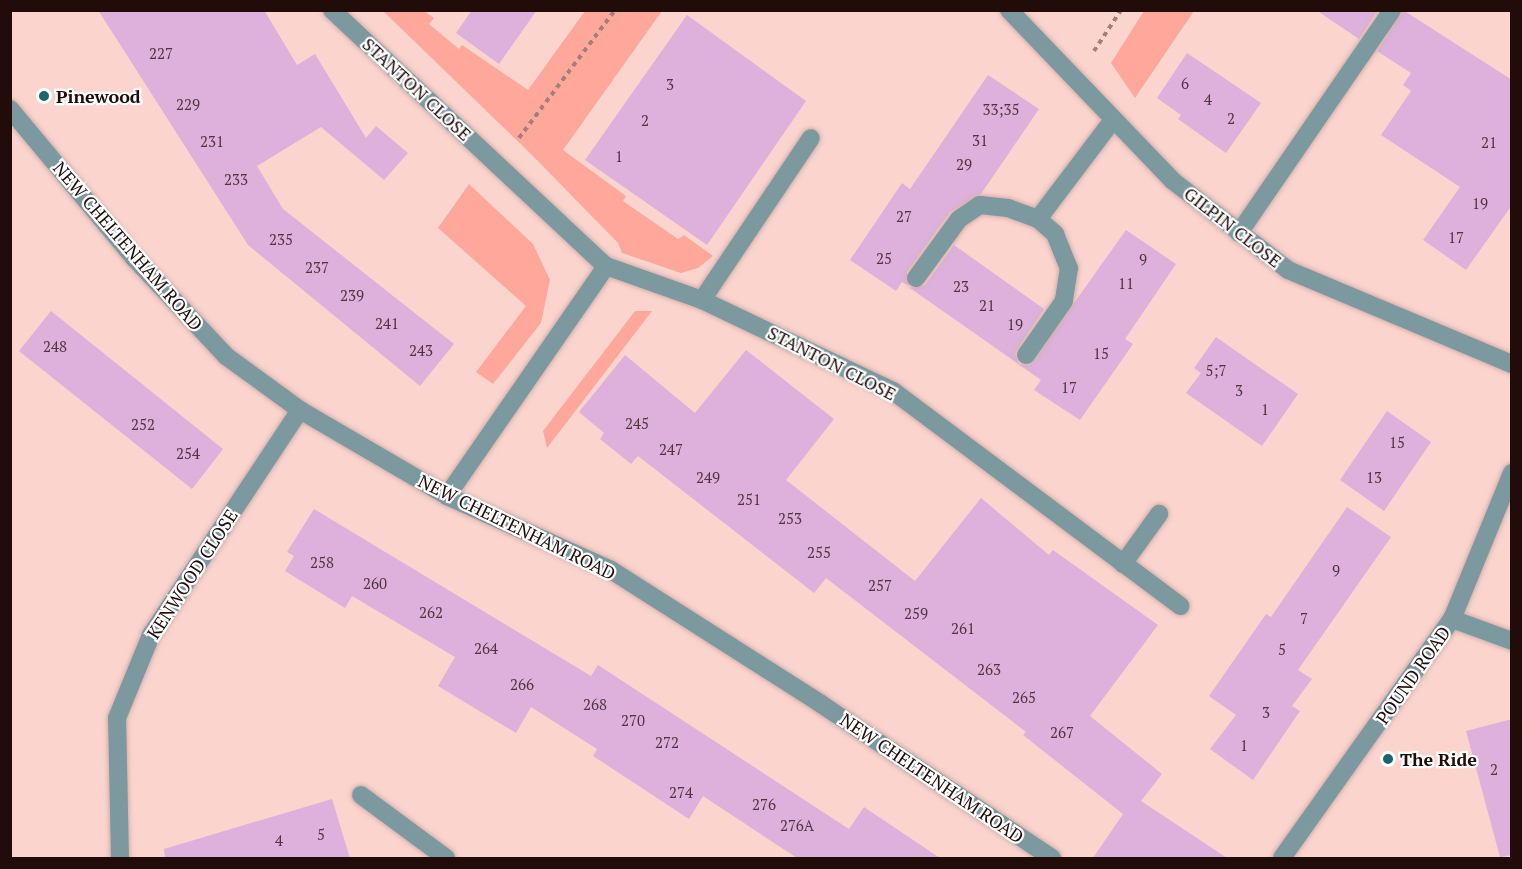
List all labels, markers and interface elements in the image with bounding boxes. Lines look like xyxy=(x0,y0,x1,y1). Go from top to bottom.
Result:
street label: STANTON CLOSE xyxy=(358,33,476,145)
house number: 227 xyxy=(149,45,173,63)
house number: 6 xyxy=(1181,75,1189,93)
house number: 3 xyxy=(666,76,674,94)
place label: Pinewood xyxy=(56,85,141,107)
marker: Pinewood xyxy=(37,89,51,103)
house number: 4 xyxy=(1204,91,1212,109)
house number: 229 xyxy=(176,96,200,114)
house number: 33;35 xyxy=(983,101,1019,119)
house number: 2 xyxy=(1227,110,1235,128)
house number: 2 xyxy=(641,112,649,130)
house number: 31 xyxy=(972,132,988,150)
house number: 231 xyxy=(200,133,224,151)
house number: 21 xyxy=(1481,134,1497,152)
house number: 1 xyxy=(615,148,623,166)
house number: 29 xyxy=(956,156,972,174)
street label: NEW CHELTENHAM ROAD xyxy=(49,157,207,335)
house number: 233 xyxy=(224,171,248,189)
street label: GILPIN CLOSE xyxy=(1180,182,1286,272)
house number: 19 xyxy=(1472,195,1488,213)
house number: 27 xyxy=(896,208,912,226)
house number: 17 xyxy=(1448,229,1464,247)
house number: 235 xyxy=(269,231,293,249)
house number: 25 xyxy=(876,250,892,268)
house number: 9 xyxy=(1139,251,1147,269)
house number: 237 xyxy=(305,259,329,277)
house number: 11 xyxy=(1118,275,1134,293)
house number: 23 xyxy=(953,278,969,296)
house number: 239 xyxy=(340,287,364,305)
house number: 21 xyxy=(979,297,995,315)
house number: 241 xyxy=(375,315,399,333)
house number: 19 xyxy=(1007,316,1023,334)
street label: STANTON CLOSE xyxy=(764,321,900,405)
house number: 248 xyxy=(43,338,67,356)
house number: 243 xyxy=(409,342,433,360)
house number: 15 xyxy=(1093,345,1109,363)
house number: 5;7 xyxy=(1206,362,1226,380)
house number: 17 xyxy=(1061,379,1077,397)
house number: 3 xyxy=(1235,382,1243,400)
house number: 1 xyxy=(1261,401,1269,419)
house number: 245 xyxy=(625,415,649,433)
house number: 252 xyxy=(131,416,155,434)
house number: 15 xyxy=(1389,434,1405,452)
house number: 247 xyxy=(659,441,683,459)
house number: 254 xyxy=(176,445,200,463)
house number: 249 xyxy=(696,469,720,487)
house number: 13 xyxy=(1366,469,1382,487)
street label: NEW CHELTENHAM ROAD xyxy=(415,470,619,584)
house number: 251 xyxy=(737,491,761,509)
street label: KENWOOD CLOSE xyxy=(142,505,242,643)
house number: 253 xyxy=(778,510,802,528)
house number: 255 xyxy=(807,544,831,562)
house number: 258 xyxy=(310,554,334,572)
house number: 9 xyxy=(1332,562,1340,580)
house number: 260 xyxy=(363,575,387,593)
house number: 257 xyxy=(868,577,892,595)
house number: 262 xyxy=(419,604,443,622)
house number: 259 xyxy=(904,605,928,623)
house number: 7 xyxy=(1300,610,1308,628)
house number: 261 xyxy=(951,620,975,638)
street label: POUND ROAD xyxy=(1371,622,1455,728)
house number: 264 xyxy=(474,640,498,658)
house number: 5 xyxy=(1278,641,1286,659)
house number: 263 xyxy=(977,661,1001,679)
house number: 266 xyxy=(510,676,534,694)
house number: 265 xyxy=(1012,689,1036,707)
house number: 268 xyxy=(583,696,607,714)
house number: 3 xyxy=(1262,704,1270,722)
street label: NEW CHELTENHAM ROAD xyxy=(836,708,1028,848)
house number: 270 xyxy=(621,712,645,730)
house number: 267 xyxy=(1050,724,1074,742)
house number: 272 xyxy=(655,734,679,752)
house number: 1 xyxy=(1240,737,1248,755)
place label: The Ride xyxy=(1400,748,1477,770)
marker: The Ride xyxy=(1381,752,1395,766)
house number: 2 xyxy=(1490,761,1498,779)
house number: 274 xyxy=(669,784,693,802)
house number: 276 xyxy=(752,796,776,814)
house number: 276A xyxy=(780,817,814,835)
house number: 5 xyxy=(317,826,325,844)
house number: 4 xyxy=(275,832,283,850)

